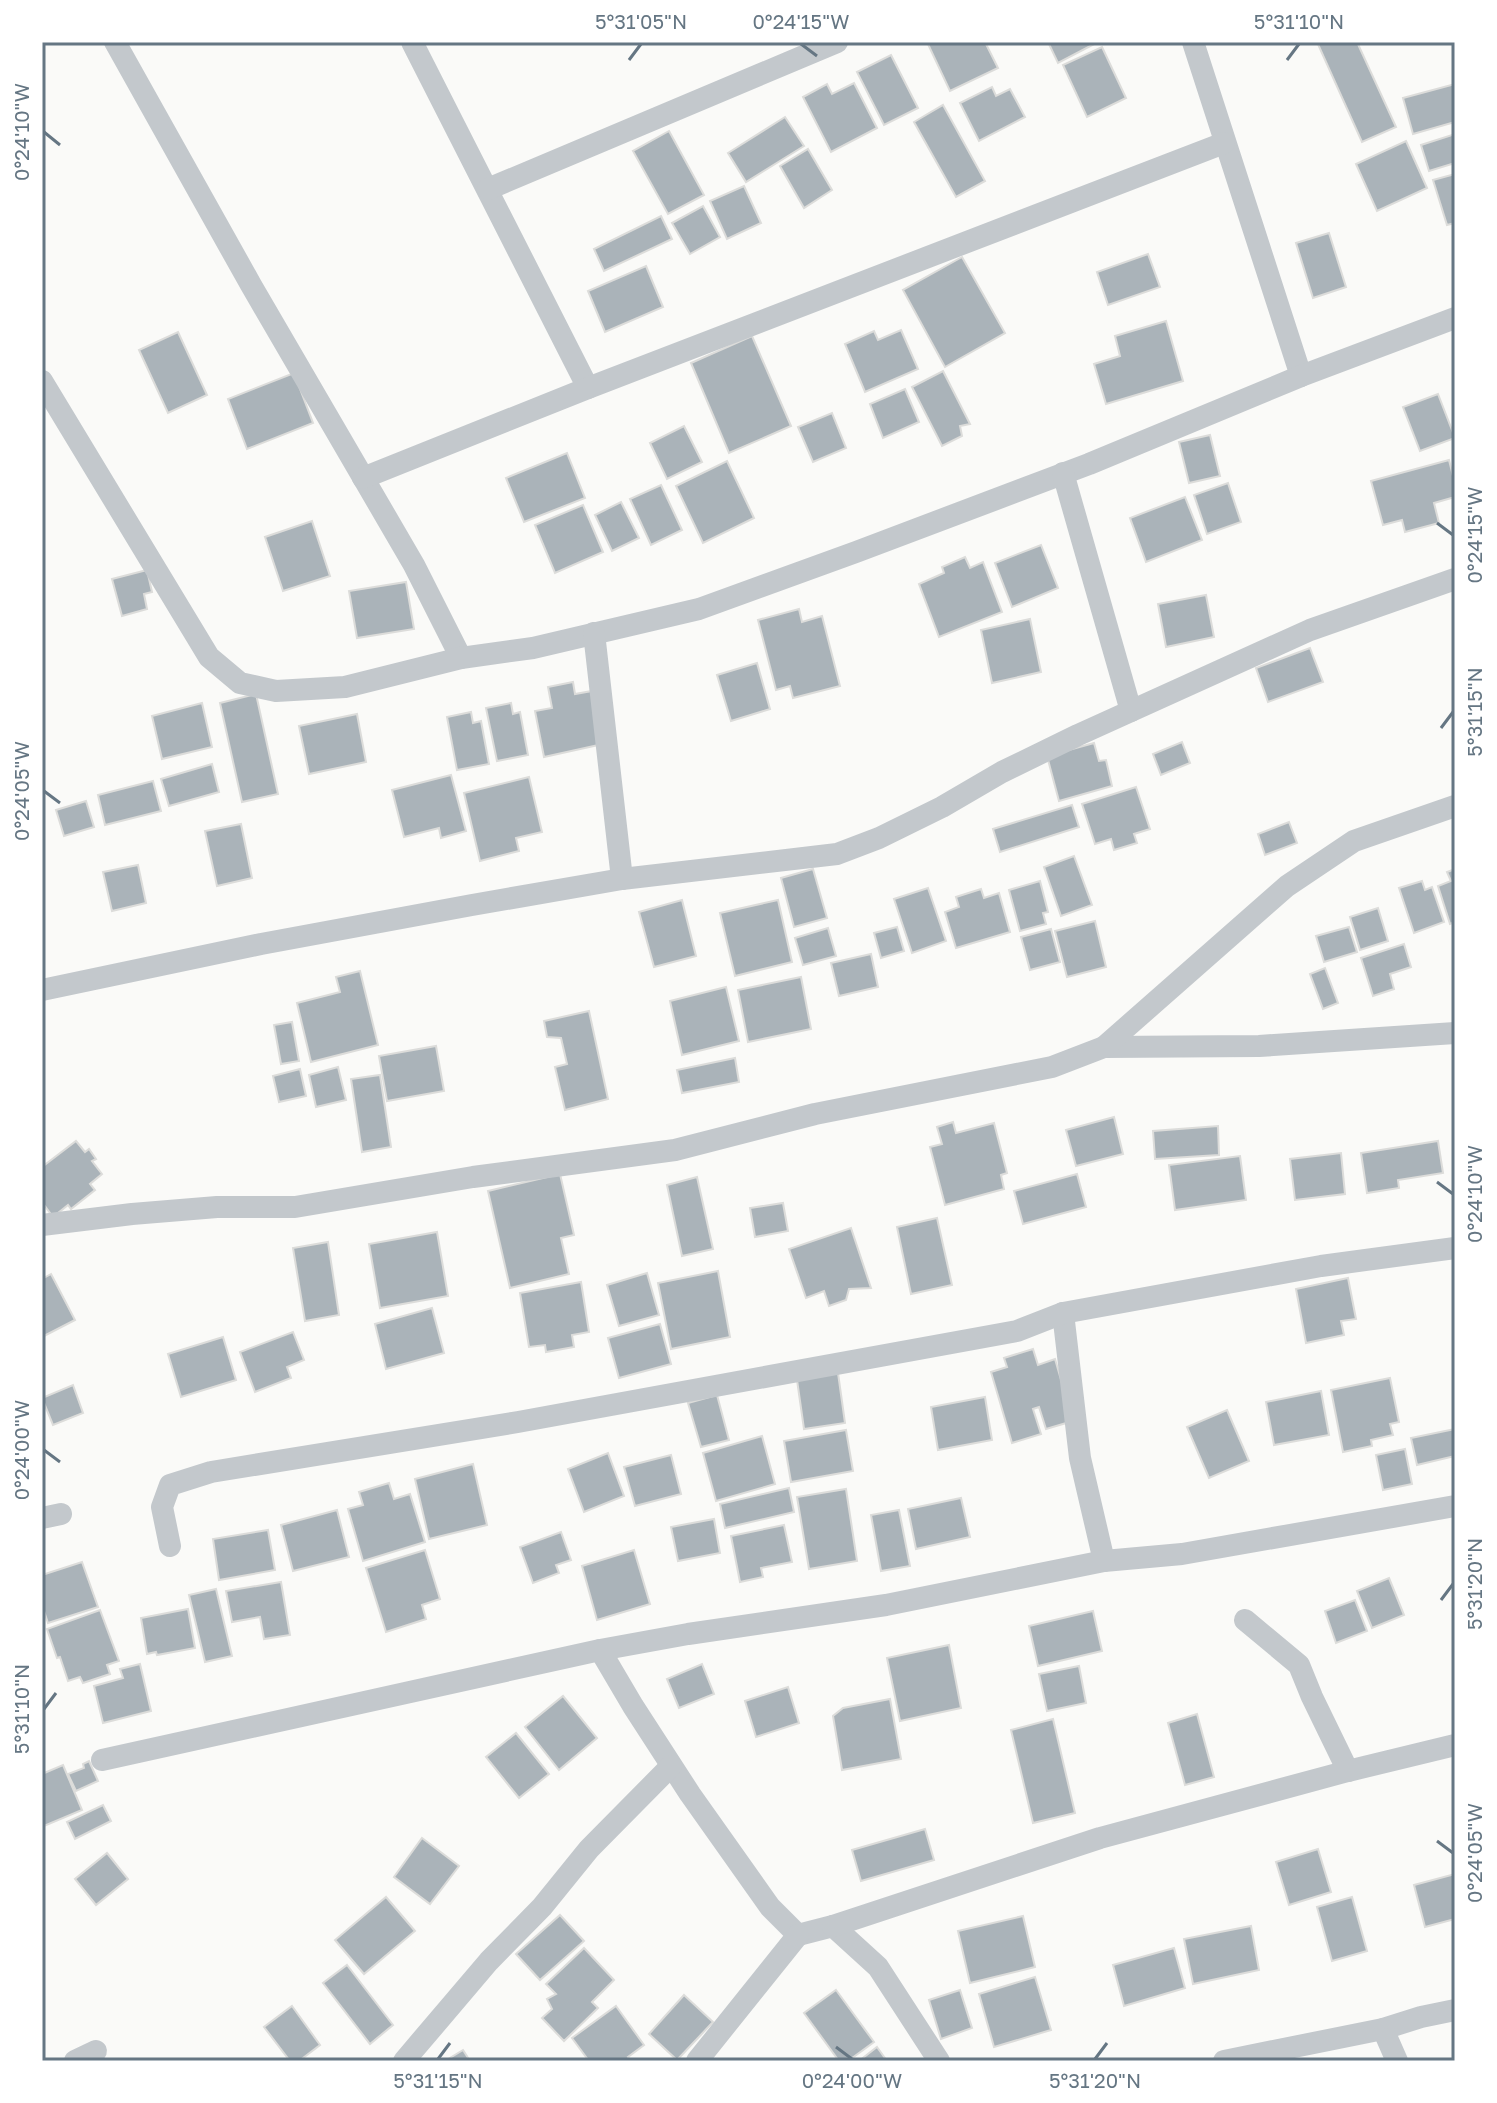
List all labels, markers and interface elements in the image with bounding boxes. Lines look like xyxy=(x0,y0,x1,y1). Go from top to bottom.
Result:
text: 5°31'05"N xyxy=(595,9,687,33)
text: 0°24'15"W xyxy=(752,9,850,33)
text: 5°31'10"N xyxy=(1254,9,1344,33)
text: 0°24'10"W xyxy=(9,83,33,181)
text: 0°24'15"W xyxy=(1462,486,1486,584)
text: 5°31'15"N xyxy=(1462,667,1486,757)
text: 0°24'05"W xyxy=(9,741,33,841)
text: 0°24'10"W xyxy=(1462,1145,1486,1243)
text: 0°24'00"W xyxy=(9,1400,33,1500)
text: 5°31'20"N xyxy=(1462,1538,1486,1630)
text: 5°31'10"N xyxy=(9,1664,33,1754)
text: 0°24'05"W xyxy=(1462,1803,1486,1903)
text: 5°31'15"N xyxy=(393,2068,483,2092)
text: 0°24'00"W xyxy=(802,2068,902,2092)
text: 5°31'20"N xyxy=(1049,2068,1141,2092)

